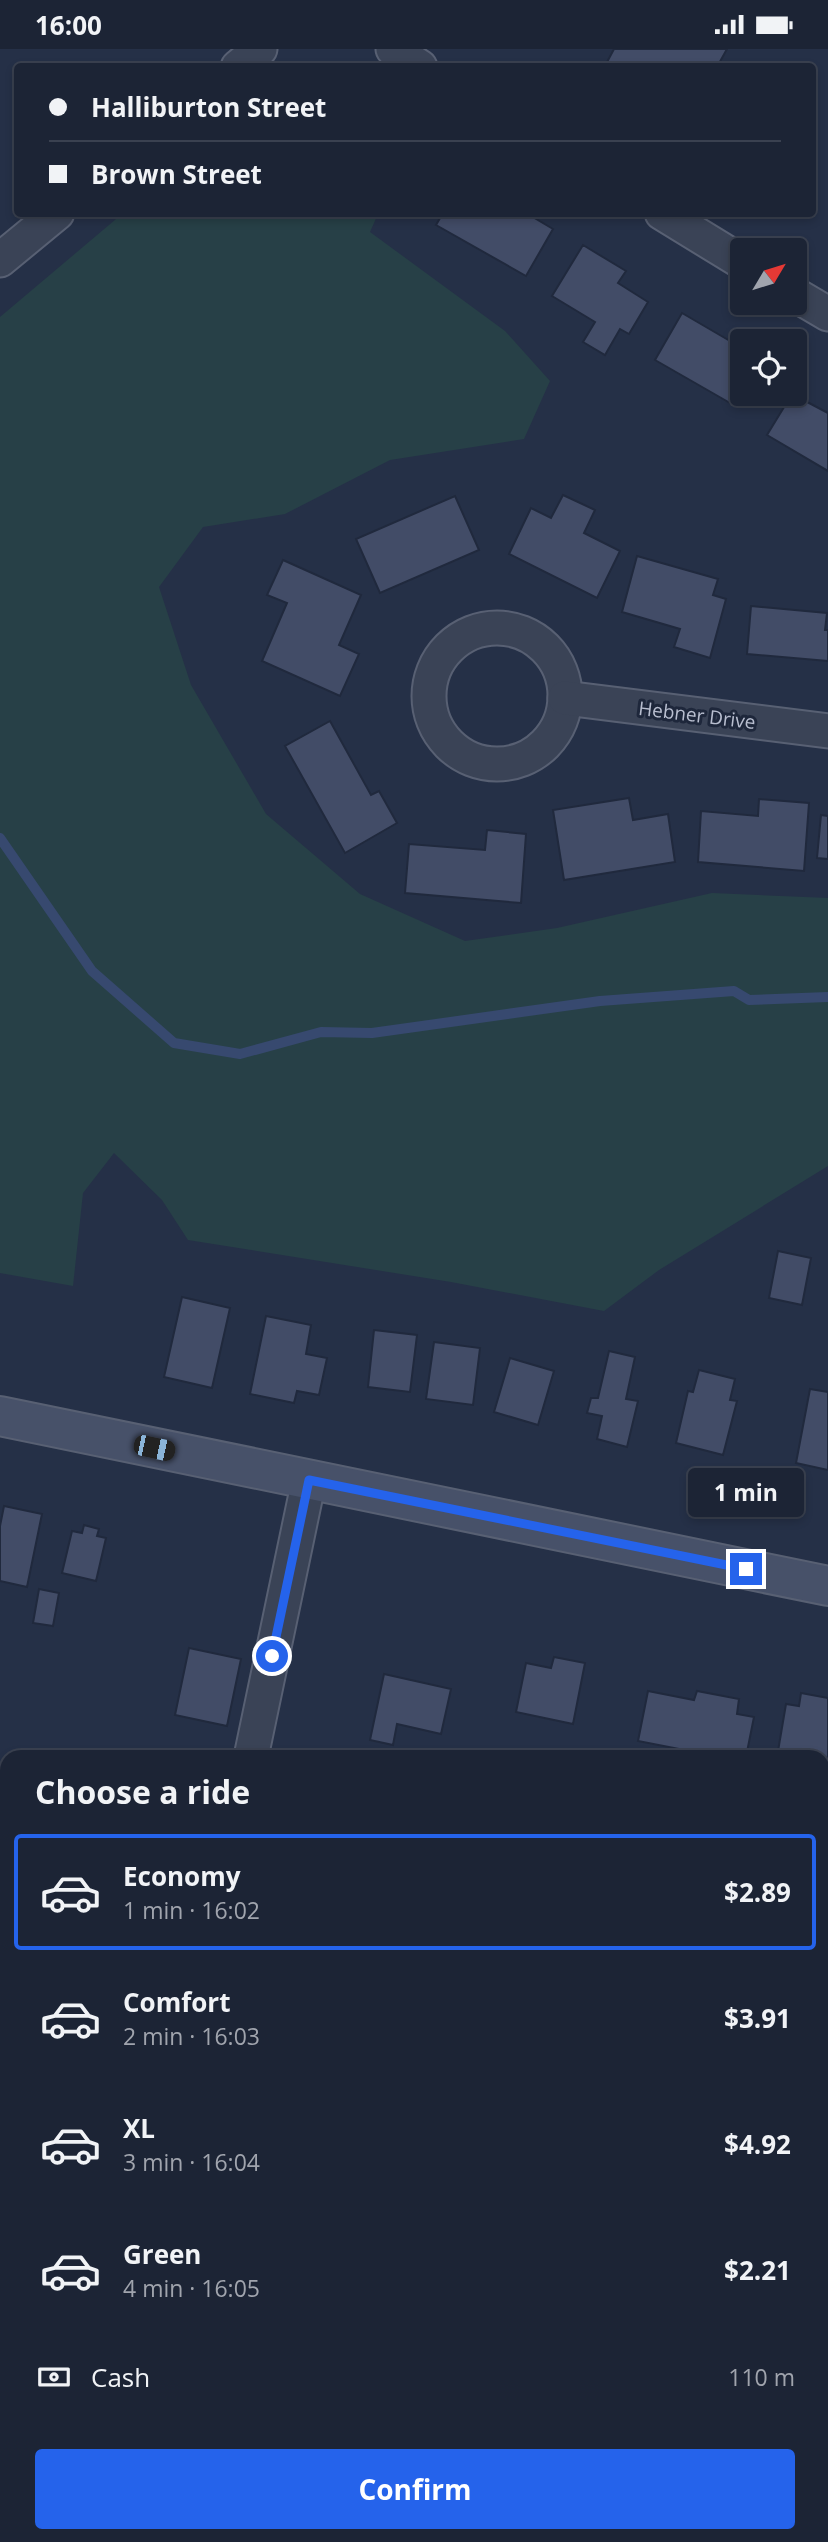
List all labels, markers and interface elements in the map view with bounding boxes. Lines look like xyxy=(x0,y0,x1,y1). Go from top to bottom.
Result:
text: 16:00 xyxy=(35,7,102,43)
text: Halliburton Street xyxy=(91,89,326,125)
text: Brown Street xyxy=(91,156,262,192)
north arrow xyxy=(730,238,807,315)
map controls xyxy=(730,238,807,406)
button: locate xyxy=(730,329,807,406)
street label: Hebner Drive xyxy=(637,695,757,735)
car xyxy=(132,1433,177,1463)
callout: 1 min xyxy=(688,1467,804,1517)
text: 1 min xyxy=(714,1476,778,1508)
route end xyxy=(730,1553,762,1585)
route start xyxy=(256,1640,288,1672)
text: Choose a ride xyxy=(35,1770,250,1813)
text: Economy xyxy=(123,1858,241,1894)
icon: car xyxy=(39,1861,102,1924)
text: $2.89 xyxy=(724,1874,791,1910)
text: 1 min · 16:02 xyxy=(123,1894,260,1926)
text: Comfort xyxy=(123,1984,230,2020)
icon: car xyxy=(39,1987,102,2050)
text: $3.91 xyxy=(724,2000,791,2036)
text: 2 min · 16:03 xyxy=(123,2020,260,2052)
text: XL xyxy=(123,2110,155,2146)
icon: car xyxy=(39,2113,102,2176)
text: $4.92 xyxy=(724,2126,791,2162)
text: 3 min · 16:04 xyxy=(123,2146,260,2178)
text: Green xyxy=(123,2236,201,2272)
icon: car xyxy=(39,2239,102,2302)
text: $2.21 xyxy=(724,2252,791,2288)
text: 4 min · 16:05 xyxy=(123,2272,260,2304)
icon: cash xyxy=(35,2358,73,2396)
text: Cash xyxy=(91,2359,150,2395)
text: 110 m xyxy=(728,2361,795,2393)
button: Confirm xyxy=(35,2449,795,2529)

